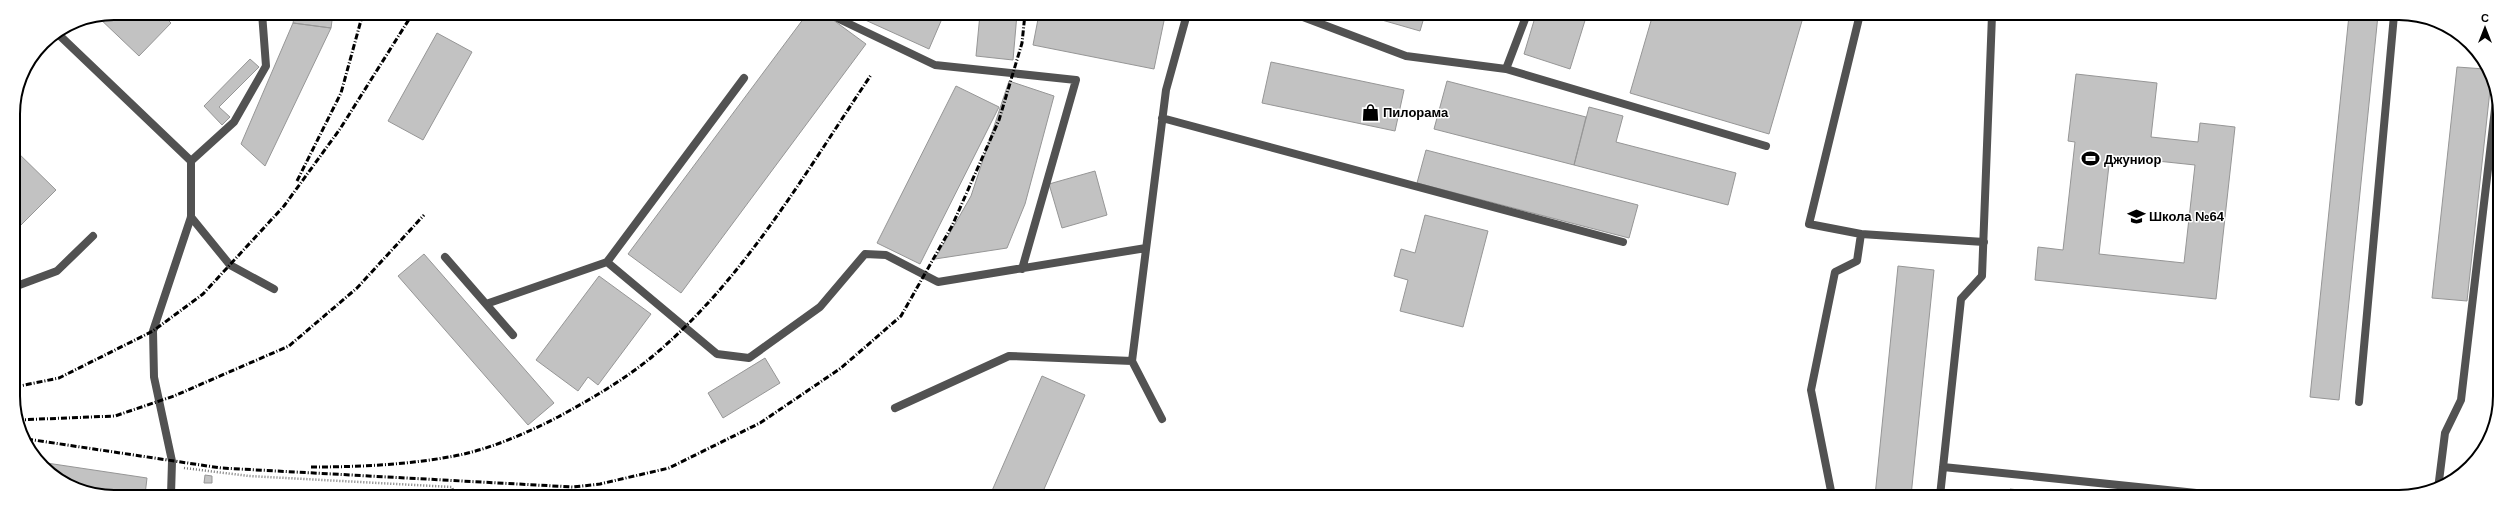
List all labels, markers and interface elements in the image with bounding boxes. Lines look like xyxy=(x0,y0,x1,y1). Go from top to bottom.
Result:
north arrow xyxy=(2465,8,2505,48)
text: С xyxy=(2481,12,2489,24)
shop icon: Пилорама xyxy=(1360,102,1380,122)
place label: Пилорама xyxy=(1383,105,1449,120)
sports icon: Джуниор xyxy=(2081,149,2101,169)
place label: Джуниор xyxy=(2104,152,2161,167)
school or university icon: Школа №64 xyxy=(2126,206,2146,226)
place label: Школа №64 xyxy=(2149,209,2225,224)

